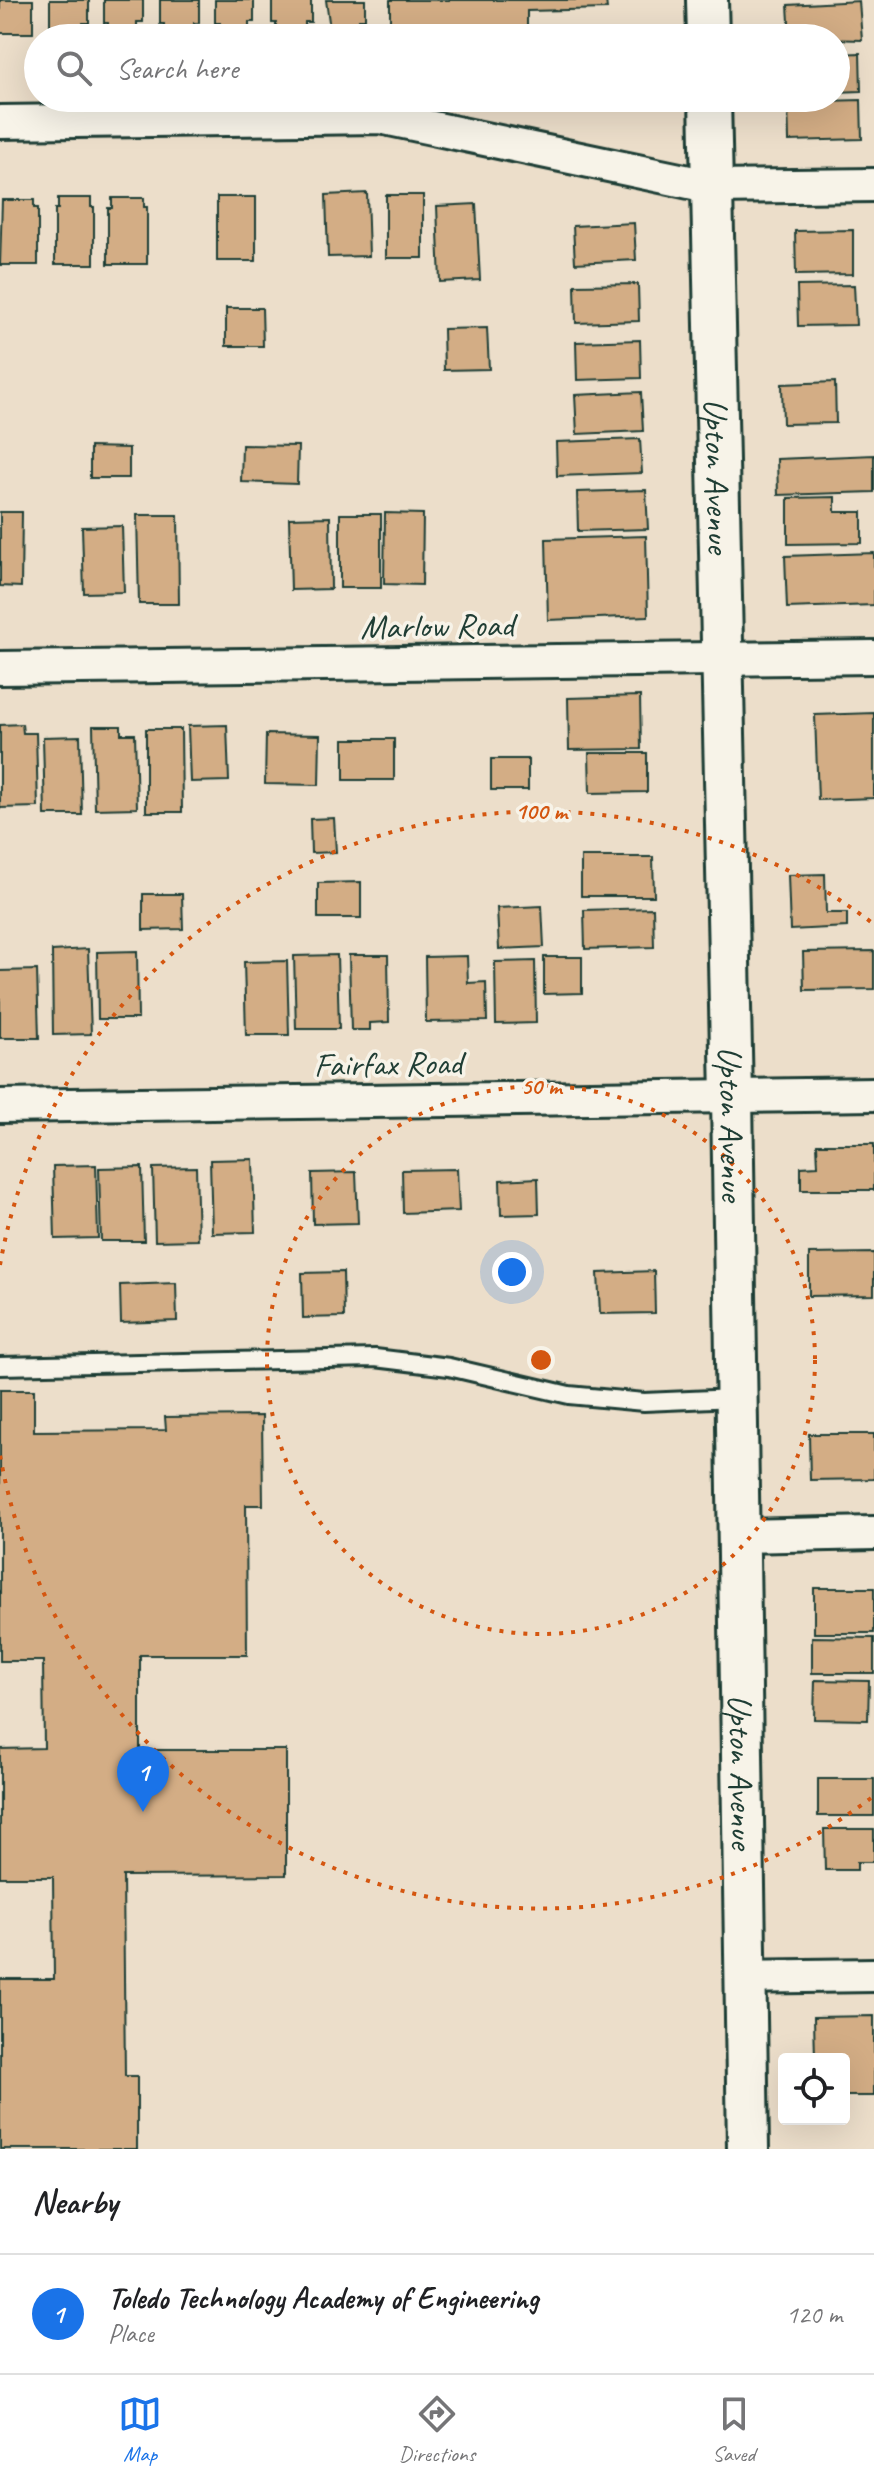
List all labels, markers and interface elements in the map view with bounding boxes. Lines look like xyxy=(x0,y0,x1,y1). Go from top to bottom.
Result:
search box xyxy=(24,24,850,112)
icon: search xyxy=(52,46,96,90)
text: Search here xyxy=(116,49,238,87)
street label: Upton Avenue xyxy=(695,398,741,557)
street label: Marlow Road xyxy=(360,603,519,648)
text: 100 m xyxy=(515,796,569,826)
street label: Fairfax Road xyxy=(313,1041,467,1086)
street label: Upton Avenue xyxy=(709,1046,755,1204)
text: 50 m xyxy=(521,1071,564,1101)
your location xyxy=(492,1252,532,1292)
centre of rings xyxy=(527,1346,555,1374)
street label: Upton Avenue xyxy=(719,1694,764,1852)
pin: 1 xyxy=(117,1746,169,1812)
map controls xyxy=(778,2053,850,2125)
button: locate xyxy=(778,2053,850,2125)
text: Nearby xyxy=(32,2180,118,2223)
text: Toledo Technology Academy of Engineering xyxy=(108,2279,538,2317)
text: 1 xyxy=(52,2298,64,2331)
text: 120 m xyxy=(786,2298,842,2331)
text: Place xyxy=(108,2317,154,2350)
tab: Map xyxy=(118,2392,162,2468)
tab: Directions xyxy=(399,2392,475,2468)
tab: Saved xyxy=(712,2392,756,2468)

